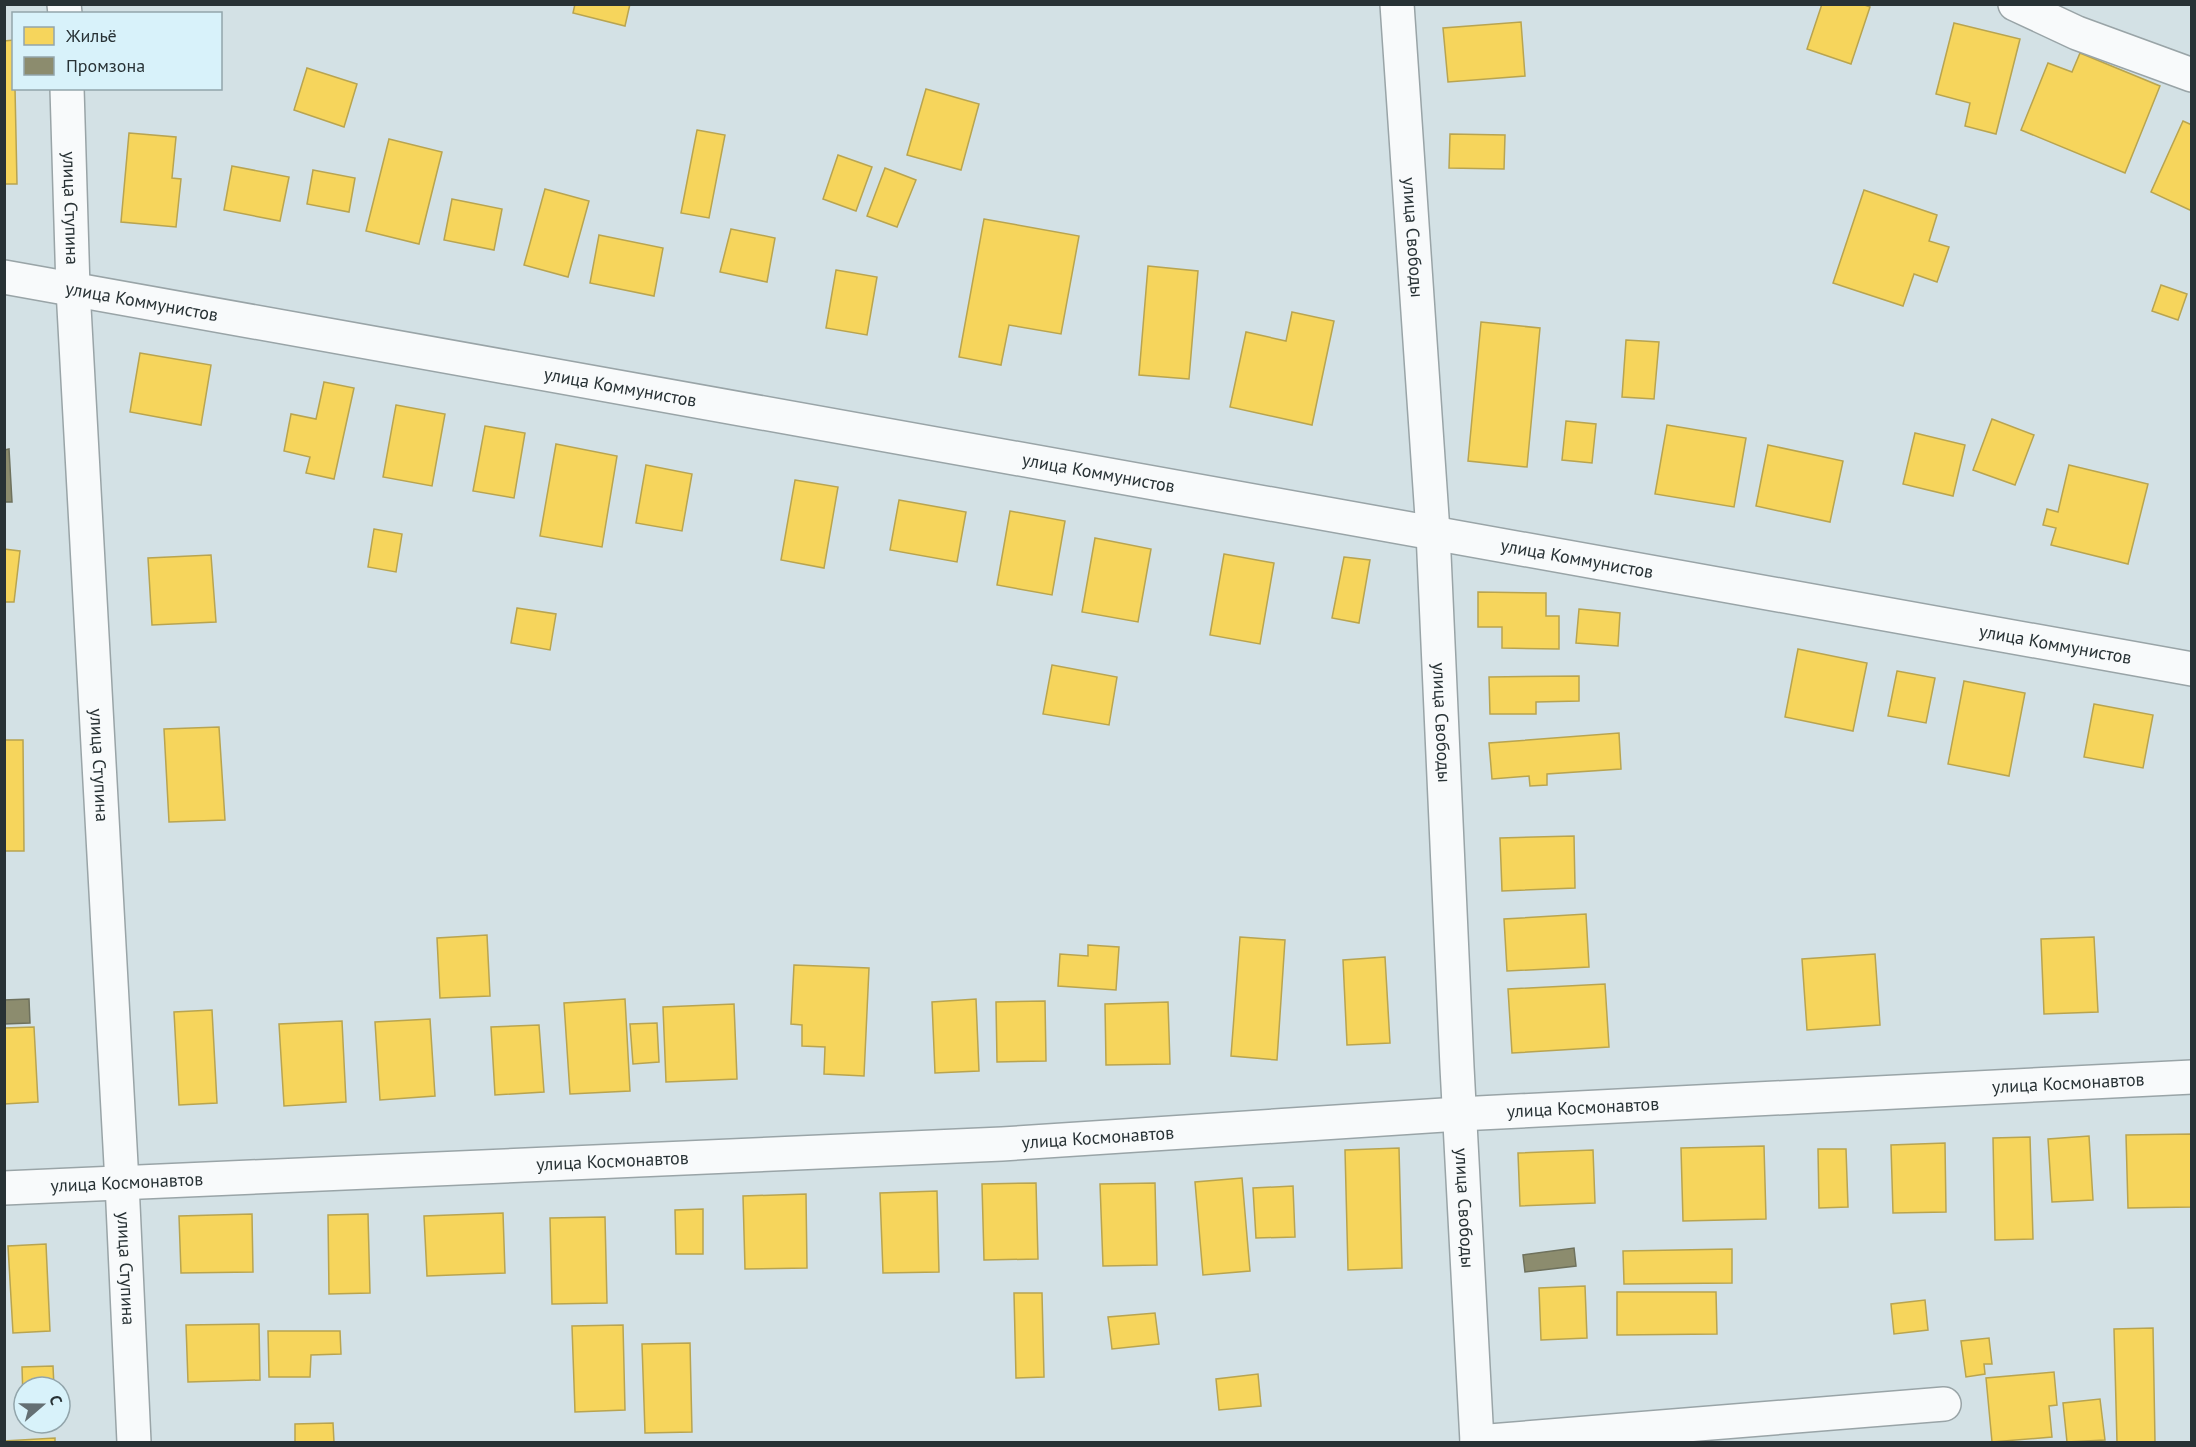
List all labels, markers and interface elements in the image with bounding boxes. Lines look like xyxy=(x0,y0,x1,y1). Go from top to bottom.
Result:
legend xyxy=(12,12,222,90)
text: Жильё xyxy=(65,24,117,47)
text: Промзона xyxy=(66,54,145,77)
street label: улица Ступина xyxy=(58,151,84,265)
street label: улица Свободы xyxy=(1398,177,1429,298)
street label: улица Коммунистов xyxy=(64,276,220,326)
street label: улица Коммунистов xyxy=(542,362,698,412)
street label: улица Коммунистов xyxy=(1020,448,1177,498)
street label: улица Коммунистов xyxy=(1499,533,1655,583)
street label: улица Коммунистов xyxy=(1977,619,2134,669)
street label: улица Свободы xyxy=(1428,662,1456,783)
street label: улица Ступина xyxy=(85,708,114,822)
street label: улица Космонавтов xyxy=(1991,1067,2145,1098)
street label: улица Космонавтов xyxy=(1506,1092,1660,1123)
street label: улица Космонавтов xyxy=(1021,1121,1175,1154)
street label: улица Космонавтов xyxy=(536,1146,689,1176)
street label: улица Свободы xyxy=(1450,1147,1480,1269)
street label: улица Космонавтов xyxy=(50,1167,204,1197)
street label: улица Ступина xyxy=(112,1211,141,1326)
north arrow xyxy=(12,1375,72,1435)
text: С xyxy=(45,1392,67,1408)

